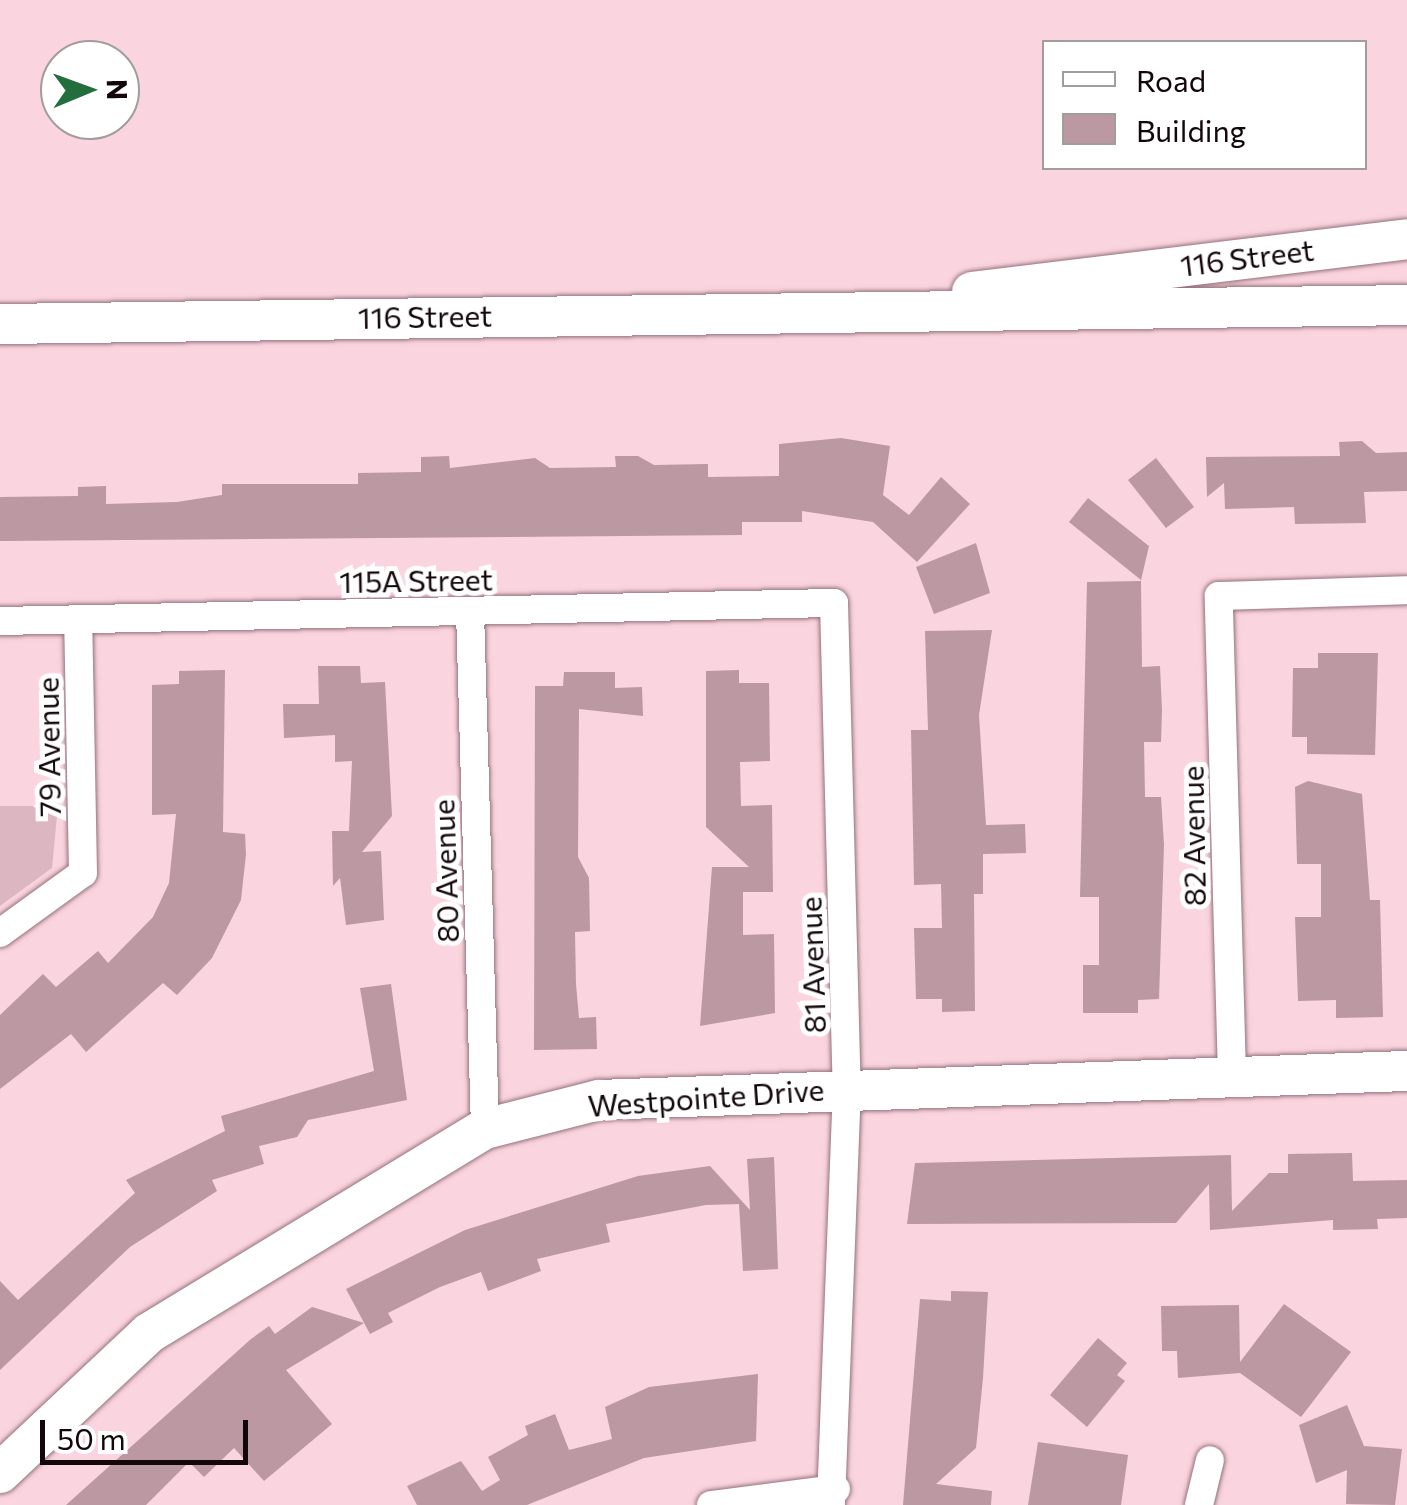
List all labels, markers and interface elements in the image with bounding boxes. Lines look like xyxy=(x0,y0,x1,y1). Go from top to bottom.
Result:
north arrow xyxy=(40,40,140,140)
legend xyxy=(1042,40,1367,170)
text: Road xyxy=(1136,61,1206,98)
text: N xyxy=(101,79,135,100)
text: Building xyxy=(1136,111,1246,148)
street label: 116 Street xyxy=(1178,231,1316,283)
street label: 116 Street xyxy=(357,297,493,335)
street label: 115A Street xyxy=(339,561,493,599)
street label: 79 Avenue xyxy=(29,677,67,817)
street label: 82 Avenue xyxy=(1174,765,1212,907)
street label: 80 Avenue xyxy=(425,799,465,943)
street label: 81 Avenue xyxy=(792,896,832,1034)
street label: Westpointe Drive xyxy=(587,1071,825,1123)
scale bar xyxy=(45,1400,252,1462)
text: 50 m xyxy=(57,1419,126,1456)

